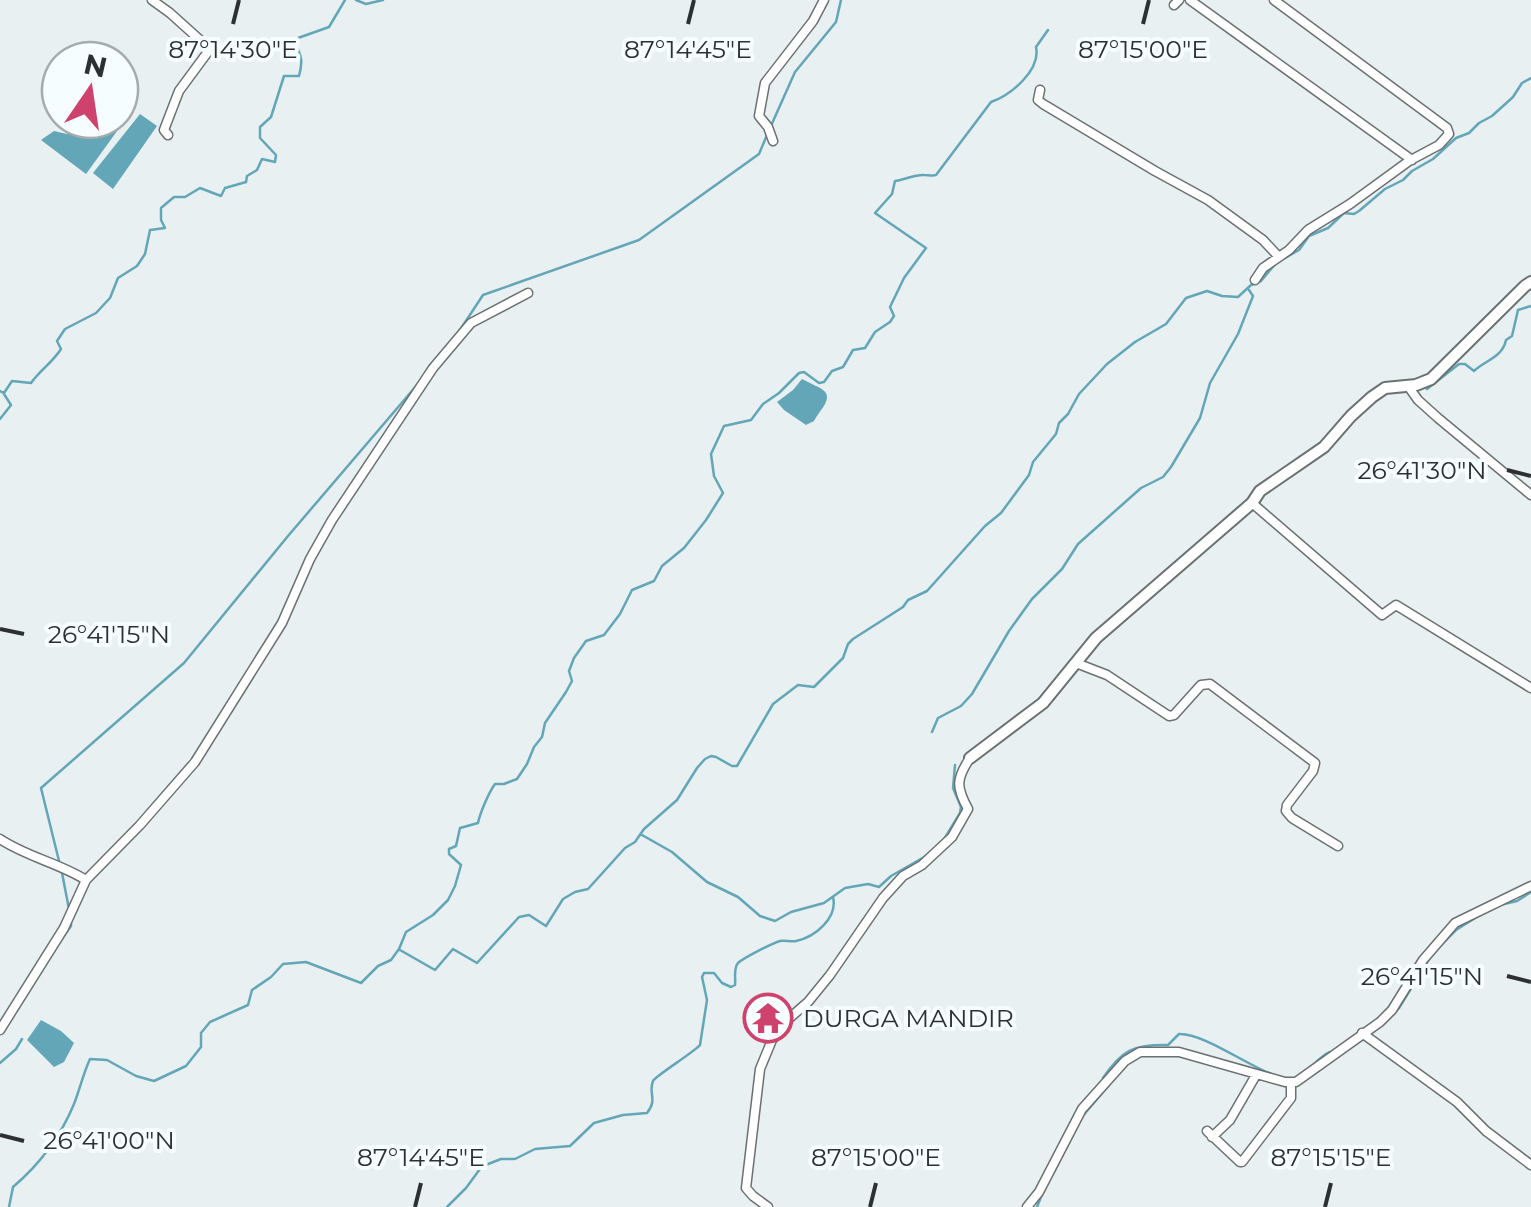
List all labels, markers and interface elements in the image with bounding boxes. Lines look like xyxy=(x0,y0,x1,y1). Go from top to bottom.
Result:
text: 87°14'30"E xyxy=(168,34,298,64)
text: 87°14'45"E xyxy=(624,34,752,64)
text: 87°15'00"E xyxy=(1078,34,1208,64)
north arrow xyxy=(40,40,140,140)
text: N xyxy=(81,47,110,85)
text: 26°41'30"N xyxy=(1357,455,1487,485)
text: 26°41'15"N xyxy=(48,619,170,649)
text: 26°41'15"N xyxy=(1361,961,1483,991)
temple icon: DURGA MANDIR xyxy=(742,992,794,1044)
place label: DURGA MANDIR xyxy=(803,1003,1014,1033)
text: 26°41'00"N xyxy=(43,1125,175,1155)
text: 87°14'45"E xyxy=(357,1142,485,1172)
text: 87°15'00"E xyxy=(811,1142,941,1172)
text: 87°15'15"E xyxy=(1271,1142,1391,1172)

